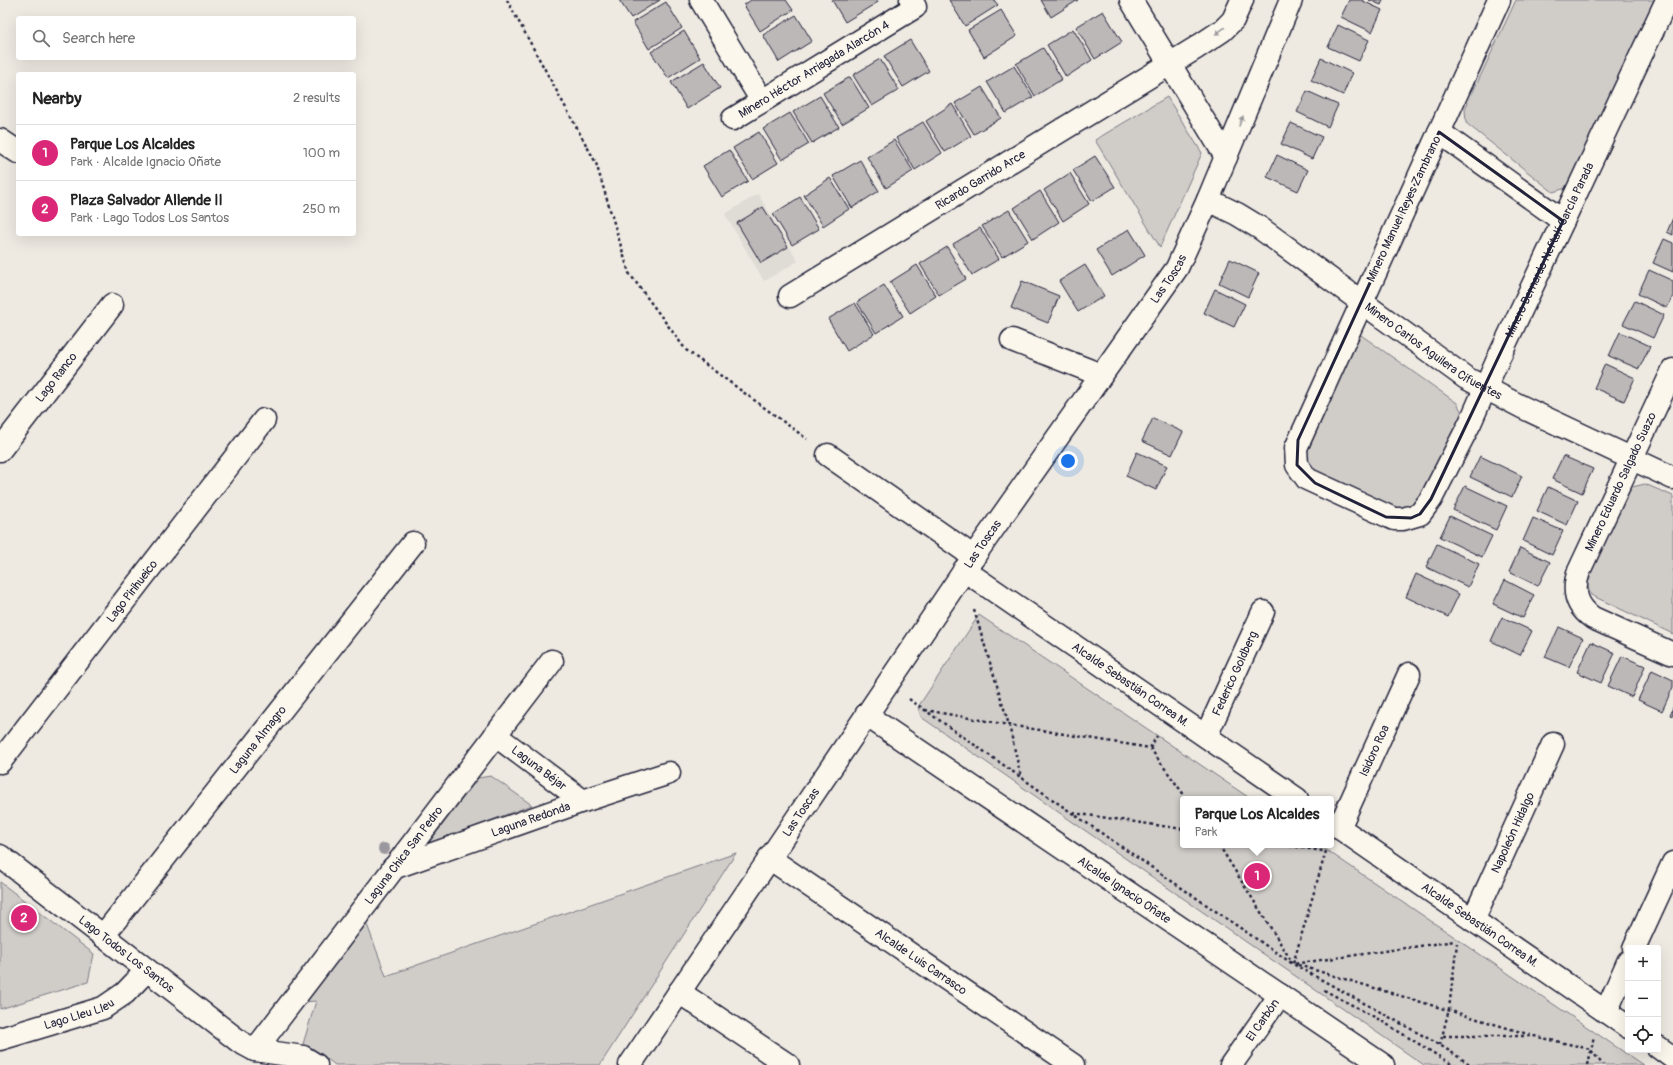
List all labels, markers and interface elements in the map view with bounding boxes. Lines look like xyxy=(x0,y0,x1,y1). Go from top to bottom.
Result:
search box xyxy=(16,16,356,60)
street label: Minero Héctor Arriagada Alarcón 4 xyxy=(736,17,892,121)
icon: search xyxy=(30,27,52,49)
one-way arrow xyxy=(1215,27,1226,35)
text: Search here xyxy=(62,29,135,48)
text: Nearby xyxy=(32,88,81,109)
text: 2 results xyxy=(293,90,340,106)
one-way arrow xyxy=(1238,116,1244,127)
street label: Minero Manuel Reyes Zambrano xyxy=(1363,133,1445,284)
text: Parque Los Alcaldes xyxy=(70,135,195,154)
text: 1 xyxy=(42,145,48,161)
text: 100 m xyxy=(303,145,340,161)
street label: Ricardo Garrido Arce xyxy=(933,147,1028,213)
text: Park · Alcalde Ignacio Oñate xyxy=(70,154,221,170)
street label: Minero Bernardo Neftalí García Parada xyxy=(1502,160,1597,340)
text: Plaza Salvador Allende II xyxy=(70,191,223,210)
text: 2 xyxy=(41,201,49,217)
text: 250 m xyxy=(302,201,340,217)
text: Park · Lago Todos Los Santos xyxy=(70,210,229,226)
street label: Las Toscas xyxy=(1147,252,1190,306)
street label: Minero Carlos Aguilera Cifuentes xyxy=(1362,299,1505,403)
street label: Lago Ranco xyxy=(32,349,81,405)
street label: Minero Eduardo Salgado Suazo xyxy=(1582,409,1660,554)
your location xyxy=(1058,451,1078,471)
street label: Las Toscas xyxy=(961,517,1005,571)
street label: Lago Pirihueico xyxy=(103,556,161,625)
street label: Federico Goldberg xyxy=(1209,629,1261,718)
street label: Alcalde Sebastián Correa M. xyxy=(1069,639,1192,730)
street label: Laguna Almagro xyxy=(226,702,290,777)
street label: Isidoro Roa xyxy=(1356,722,1393,779)
street label: Laguna Béjar xyxy=(508,742,570,794)
street label: Las Toscas xyxy=(779,785,823,839)
street label: Napoleón Hidalgo xyxy=(1488,789,1538,875)
popup xyxy=(1180,796,1334,848)
street label: Laguna Redonda xyxy=(489,799,573,840)
street label: Laguna Chica San Pedro xyxy=(361,803,446,907)
text: Parque Los Alcaldes xyxy=(1195,805,1319,824)
text: Park xyxy=(1195,824,1217,840)
street label: Alcalde Ignacio Oñate xyxy=(1075,853,1174,927)
pin: 1 xyxy=(1244,861,1270,891)
street label: Alcalde Sebastián Correa M. xyxy=(1419,879,1541,970)
pin: 2 xyxy=(11,903,37,933)
street label: Lago Todos Los Santos xyxy=(76,912,178,996)
street label: Alcalde Luis Carrasco xyxy=(872,925,970,998)
map controls xyxy=(1625,945,1661,1053)
button: + xyxy=(1625,945,1661,981)
button: − xyxy=(1625,981,1661,1017)
street label: Lago Lleu Lleu xyxy=(42,995,117,1033)
street label: El Carbón xyxy=(1243,996,1283,1044)
button: locate xyxy=(1625,1017,1661,1053)

